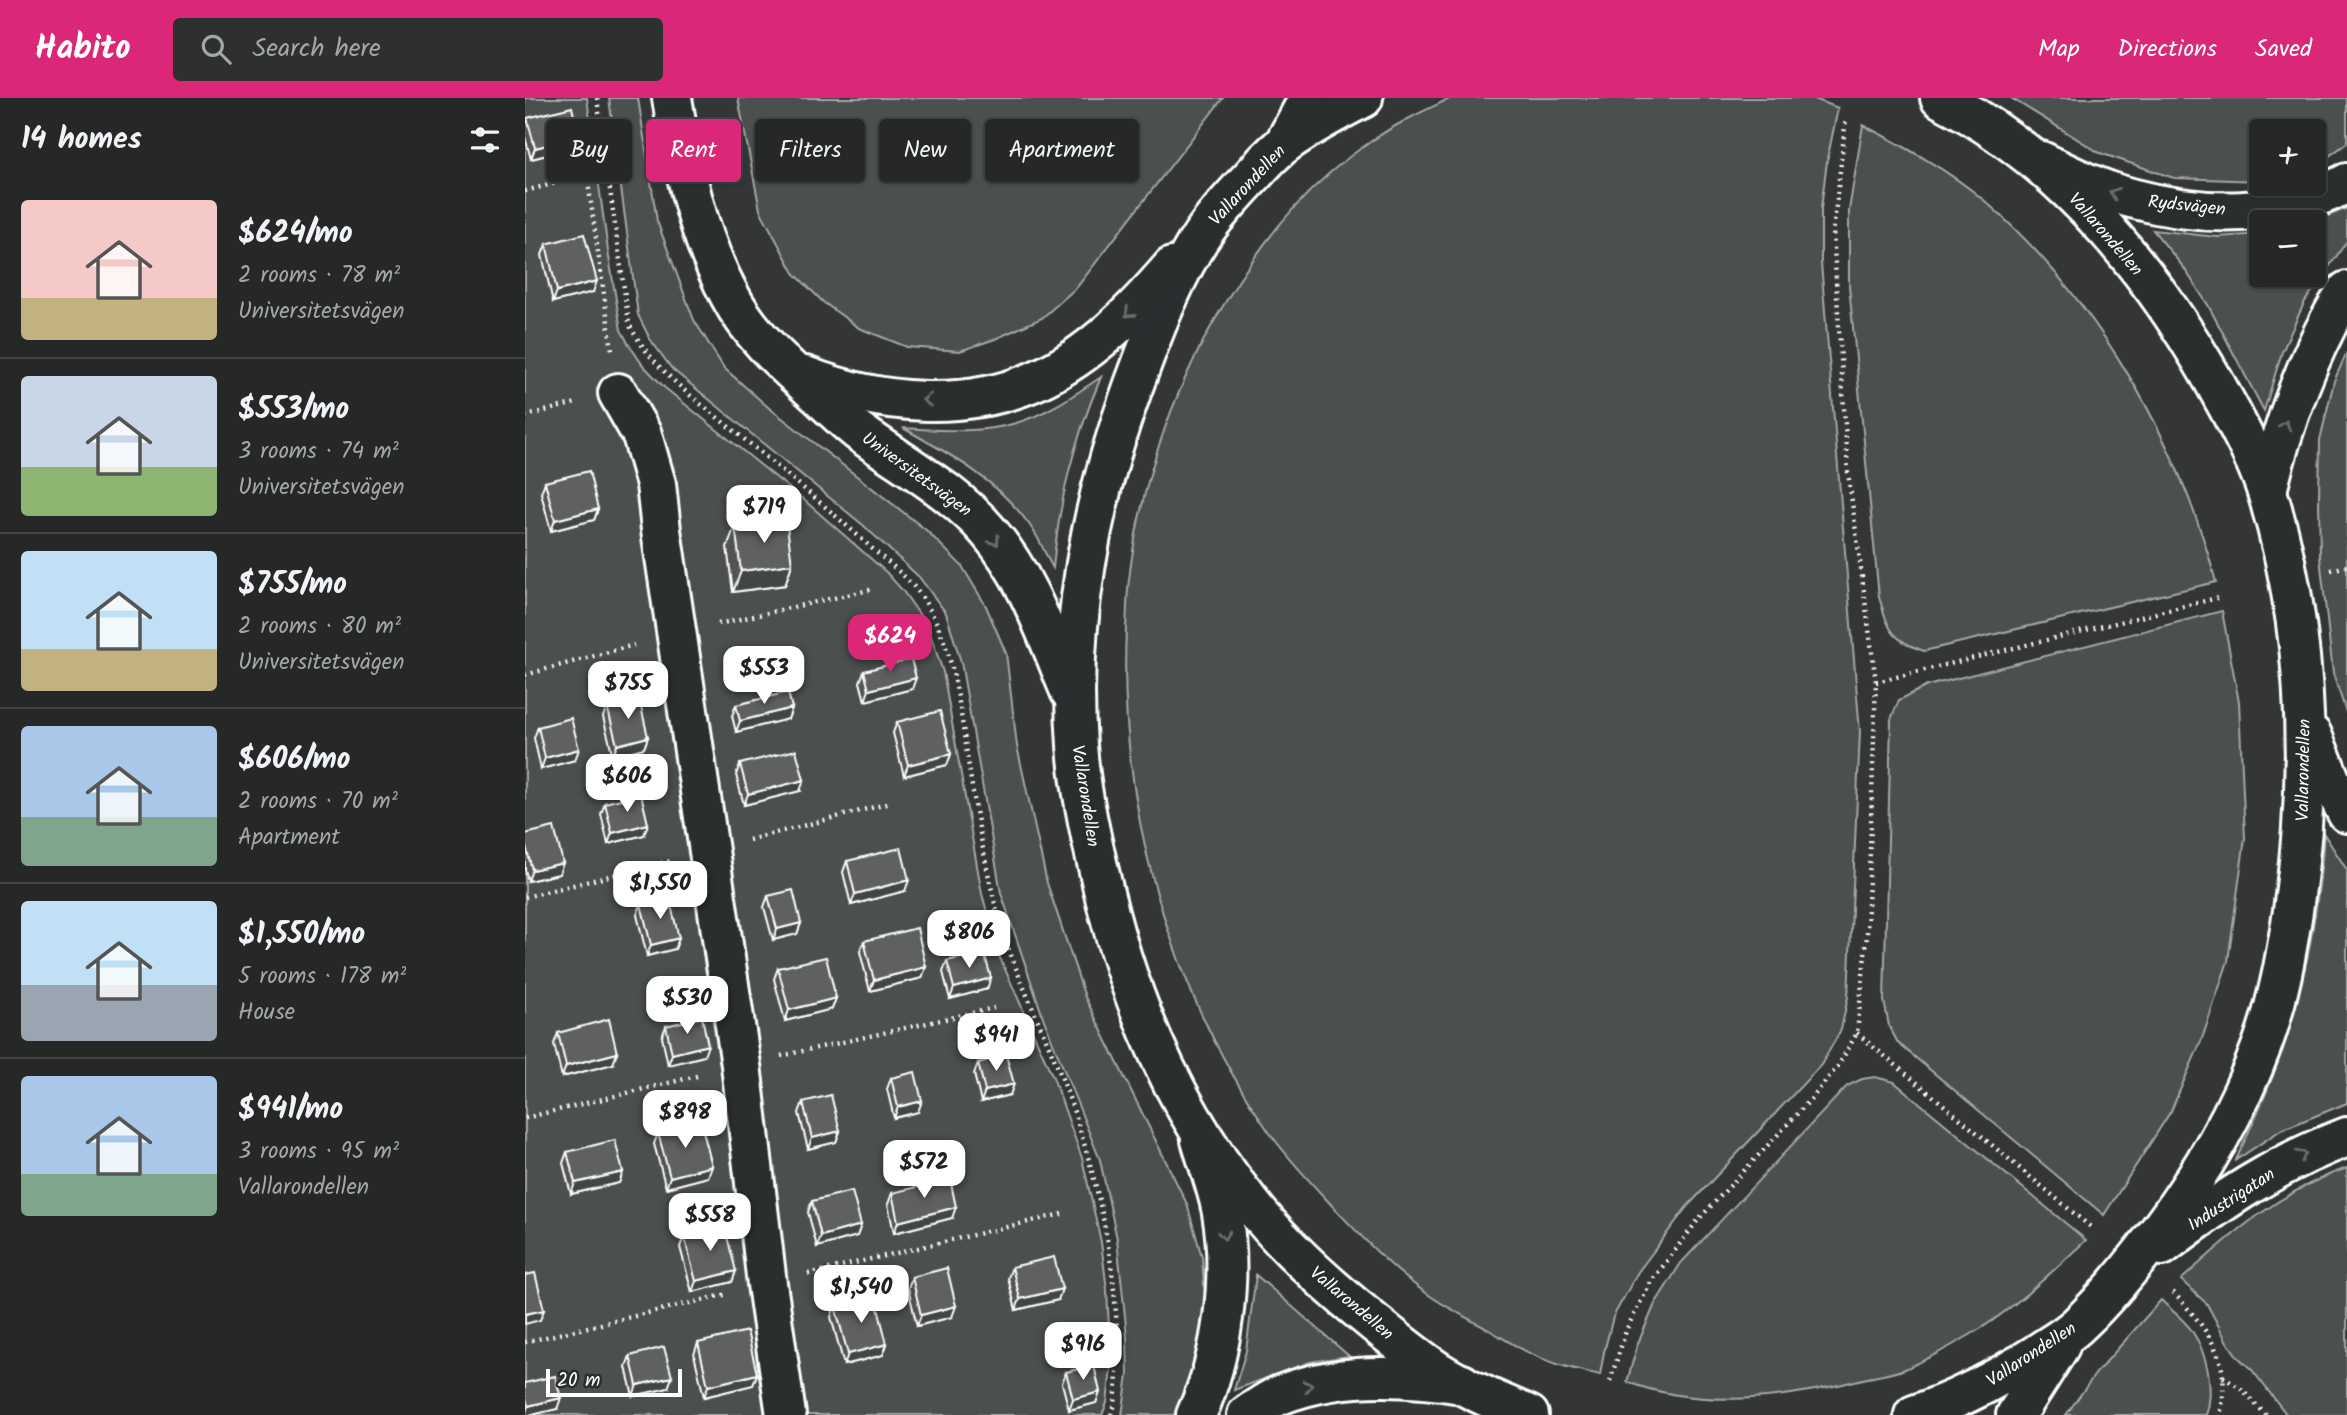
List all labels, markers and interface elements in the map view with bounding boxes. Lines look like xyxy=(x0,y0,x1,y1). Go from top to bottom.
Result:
search box xyxy=(173,18,663,81)
text: Habito xyxy=(35,23,131,76)
text: Search here xyxy=(253,28,381,70)
icon: search xyxy=(197,30,235,68)
text: Map xyxy=(2038,30,2080,69)
text: Directions xyxy=(2118,30,2217,69)
text: Saved xyxy=(2255,30,2312,69)
text: 14 homes xyxy=(21,116,142,164)
chip: Buy xyxy=(546,119,632,182)
chip: Rent xyxy=(646,119,741,182)
chip: Filters xyxy=(755,119,865,182)
chip: New xyxy=(879,119,971,182)
chip: Apartment xyxy=(985,119,1139,182)
map controls xyxy=(2249,119,2326,287)
button: + xyxy=(2249,119,2326,196)
icon: filters xyxy=(466,121,504,159)
street label: Vallarondellen xyxy=(1203,139,1294,233)
street label: Vallarondellen xyxy=(2060,187,2149,283)
one-way arrow xyxy=(2109,187,2121,201)
street label: Rydsvägen xyxy=(2147,188,2227,225)
text: $624/mo xyxy=(238,210,353,258)
button: − xyxy=(2249,210,2326,287)
icon: home xyxy=(77,228,161,312)
text: 2 rooms · 78 m² xyxy=(238,258,400,294)
text: Universitetsvägen xyxy=(238,294,404,330)
one-way arrow xyxy=(1124,304,1137,317)
text: $553/mo xyxy=(238,386,349,434)
one-way arrow xyxy=(921,393,932,408)
icon: home xyxy=(77,404,161,488)
one-way arrow xyxy=(2277,419,2292,431)
street label: Universitetsvägen xyxy=(855,425,977,525)
text: 3 rooms · 74 m² xyxy=(238,434,399,470)
text: Universitetsvägen xyxy=(238,470,404,506)
pin: $719 xyxy=(723,486,805,545)
text: $719 xyxy=(742,490,786,526)
one-way arrow xyxy=(987,533,999,546)
text: $755/mo xyxy=(238,561,347,609)
icon: home xyxy=(77,579,161,663)
text: 2 rooms · 80 m² xyxy=(238,609,401,645)
pin: $624 xyxy=(849,614,931,674)
text: $624 xyxy=(864,619,916,655)
text: Universitetsvägen xyxy=(238,645,404,681)
pin: $553 xyxy=(723,646,805,706)
text: $553 xyxy=(739,651,789,687)
pin: $755 xyxy=(587,662,669,721)
text: $755 xyxy=(604,666,652,702)
street label: Vallarondellen xyxy=(2289,718,2320,822)
text: $606/mo xyxy=(238,736,350,784)
street label: Vallarondellen xyxy=(1062,743,1107,849)
icon: home xyxy=(77,754,161,838)
pin: $606 xyxy=(586,754,668,814)
text: $606 xyxy=(602,759,652,795)
text: 2 rooms · 70 m² xyxy=(238,784,398,820)
text: Apartment xyxy=(238,820,340,856)
pin: $1,550 xyxy=(603,862,717,921)
text: $1,550 xyxy=(629,866,691,902)
pin: $806 xyxy=(928,910,1010,970)
text: $1,550/mo xyxy=(238,911,365,959)
text: $806 xyxy=(943,915,995,951)
icon: home xyxy=(77,929,161,1013)
text: 5 rooms · 178 m² xyxy=(238,959,406,995)
pin: $530 xyxy=(646,976,728,1036)
text: $530 xyxy=(662,981,712,1017)
text: House xyxy=(238,995,295,1031)
pin: $941 xyxy=(955,1014,1037,1073)
text: $941 xyxy=(974,1018,1018,1054)
text: $941/mo xyxy=(238,1086,343,1134)
pin: $898 xyxy=(644,1090,726,1150)
text: $898 xyxy=(659,1095,711,1131)
icon: home xyxy=(77,1104,161,1188)
text: 3 rooms · 95 m² xyxy=(238,1134,399,1170)
pin: $572 xyxy=(883,1140,965,1200)
text: $572 xyxy=(899,1145,949,1181)
one-way arrow xyxy=(2295,1150,2307,1163)
street label: Industrigatan xyxy=(2182,1161,2282,1240)
text: Vallarondellen xyxy=(238,1170,369,1206)
pin: $558 xyxy=(669,1194,751,1253)
text: $558 xyxy=(685,1198,735,1234)
one-way arrow xyxy=(1217,1229,1232,1240)
street label: Vallarondellen xyxy=(1302,1260,1400,1348)
pin: $1,540 xyxy=(804,1266,918,1325)
text: $1,540 xyxy=(830,1270,892,1306)
street label: Vallarondellen xyxy=(1981,1315,2083,1395)
pin: $916 xyxy=(1042,1322,1124,1382)
text: $916 xyxy=(1061,1327,1105,1363)
scale bar xyxy=(546,1366,683,1398)
text: 20 m xyxy=(557,1366,600,1396)
one-way arrow xyxy=(1302,1380,1314,1394)

